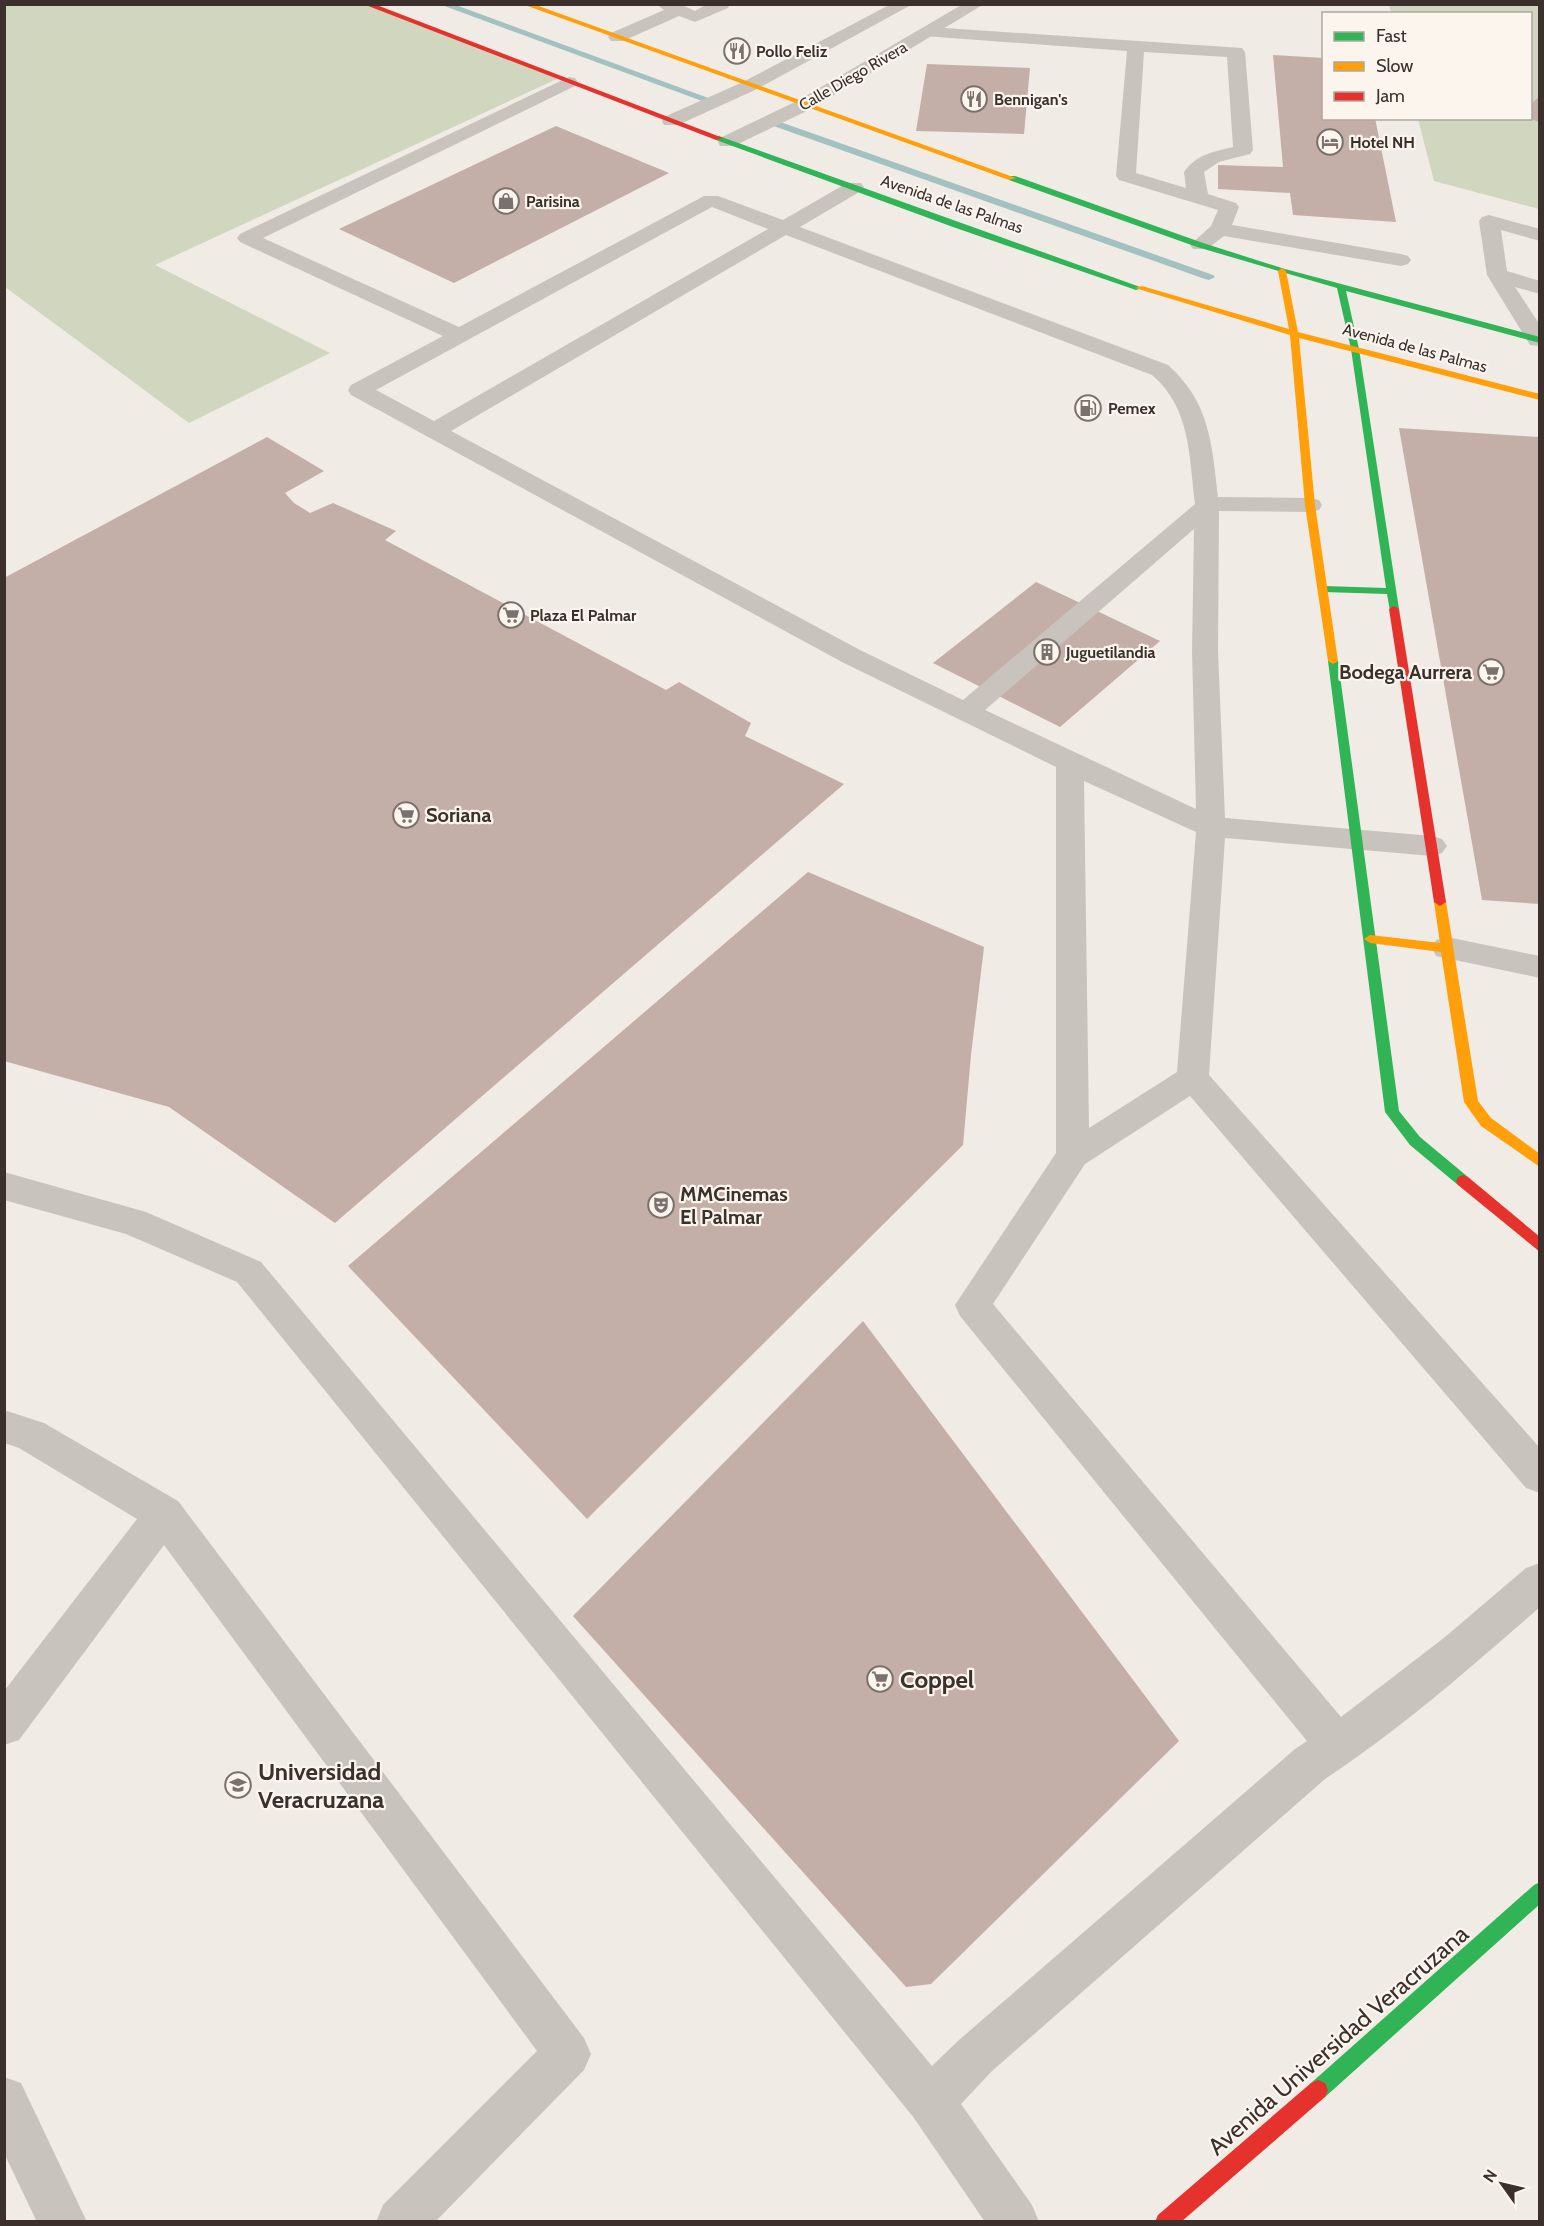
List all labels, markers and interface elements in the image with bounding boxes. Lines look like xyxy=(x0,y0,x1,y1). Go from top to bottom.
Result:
legend xyxy=(1322,12,1532,120)
text: Fast xyxy=(1376,25,1407,47)
restaurant icon: Pollo Feliz xyxy=(722,36,752,66)
street label: Calle Diego Rivera xyxy=(796,37,911,115)
place label: Pollo Feliz xyxy=(756,42,828,61)
text: Slow xyxy=(1376,55,1413,77)
restaurant icon: Bennigan's xyxy=(959,84,989,114)
text: Jam xyxy=(1375,85,1405,107)
place label: Bennigan's xyxy=(994,90,1068,109)
hotel icon: Hotel NH xyxy=(1315,127,1345,157)
place label: Hotel NH xyxy=(1350,133,1415,152)
street label: Avenida de las Palmas xyxy=(879,171,1026,237)
shop icon: Parisina xyxy=(491,186,521,216)
place label: Parisina xyxy=(526,192,580,211)
street label: Avenida de las Palmas xyxy=(1341,320,1490,377)
fuel station icon: Pemex xyxy=(1073,393,1103,423)
place label: Pemex xyxy=(1108,399,1156,418)
supermarket icon: Plaza El Palmar xyxy=(496,600,526,630)
place label: Plaza El Palmar xyxy=(530,606,637,625)
building icon: Juguetilandia xyxy=(1032,637,1062,667)
place label: Juguetilandia xyxy=(1065,643,1156,662)
supermarket icon: Bodega Aurrera xyxy=(1476,657,1506,687)
place label: Bodega Aurrera xyxy=(1339,660,1472,684)
supermarket icon: Soriana xyxy=(391,800,421,830)
place label: Soriana xyxy=(426,803,491,827)
place label: MMCinemas El Palmar xyxy=(680,1182,788,1229)
theatre icon: MMCinemas El Palmar xyxy=(646,1190,676,1220)
supermarket icon: Coppel xyxy=(865,1664,895,1694)
place label: Coppel xyxy=(900,1665,974,1694)
place label: Universidad Veracruzana xyxy=(258,1757,384,1814)
school or university icon: Universidad Veracruzana xyxy=(223,1770,253,1800)
street label: Avenida Universidad Veracruzana xyxy=(1202,1919,1474,2161)
north arrow xyxy=(1472,2154,1532,2214)
text: N xyxy=(1479,2166,1501,2186)

